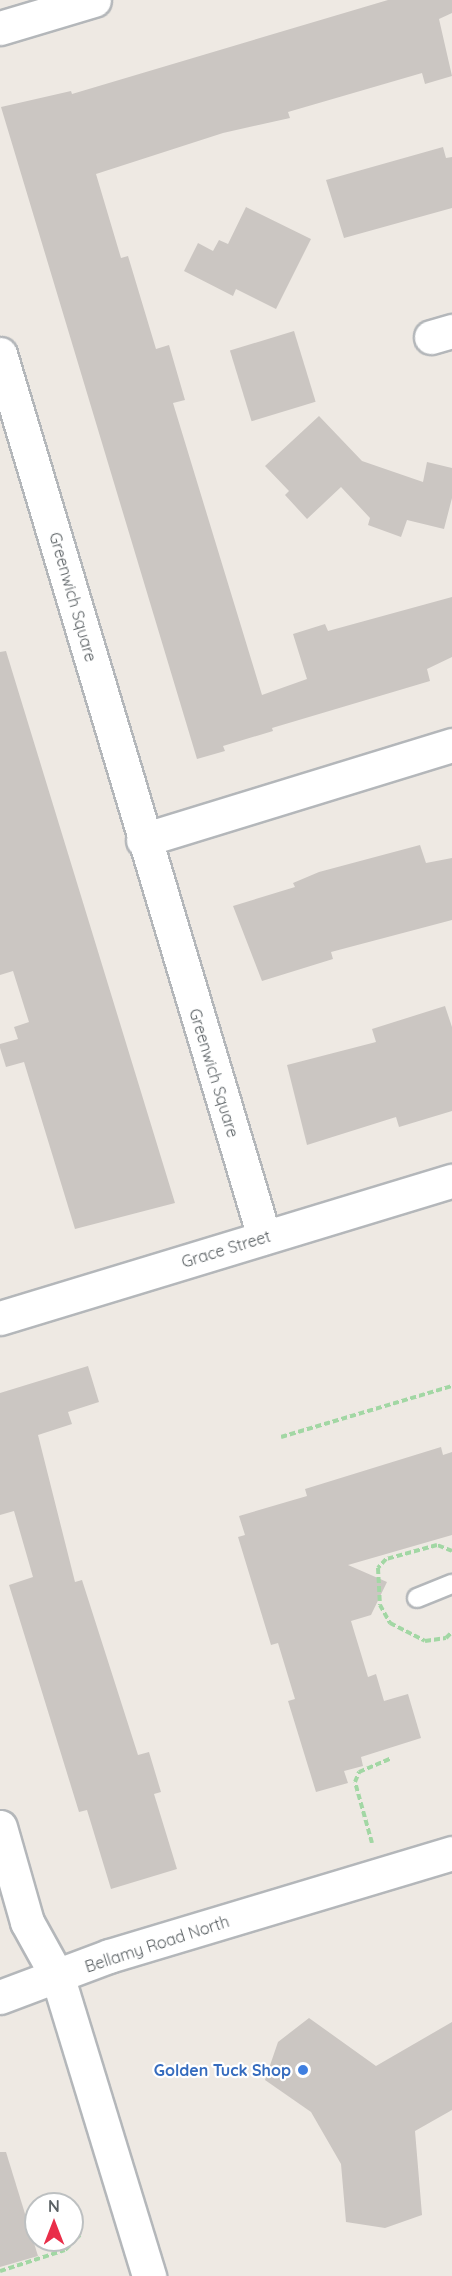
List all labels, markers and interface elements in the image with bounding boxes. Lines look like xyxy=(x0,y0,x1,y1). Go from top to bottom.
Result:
street label: Greenwich Square xyxy=(45,530,101,664)
street label: Greenwich Square xyxy=(185,1006,243,1140)
street label: Grace Street xyxy=(179,1226,273,1272)
street label: Bellamy Road North xyxy=(82,1912,232,1976)
place label: Golden Tuck Shop xyxy=(154,2060,291,2080)
marker: Golden Tuck Shop xyxy=(296,2063,310,2077)
north arrow xyxy=(24,2192,84,2252)
text: N xyxy=(48,2196,60,2216)

